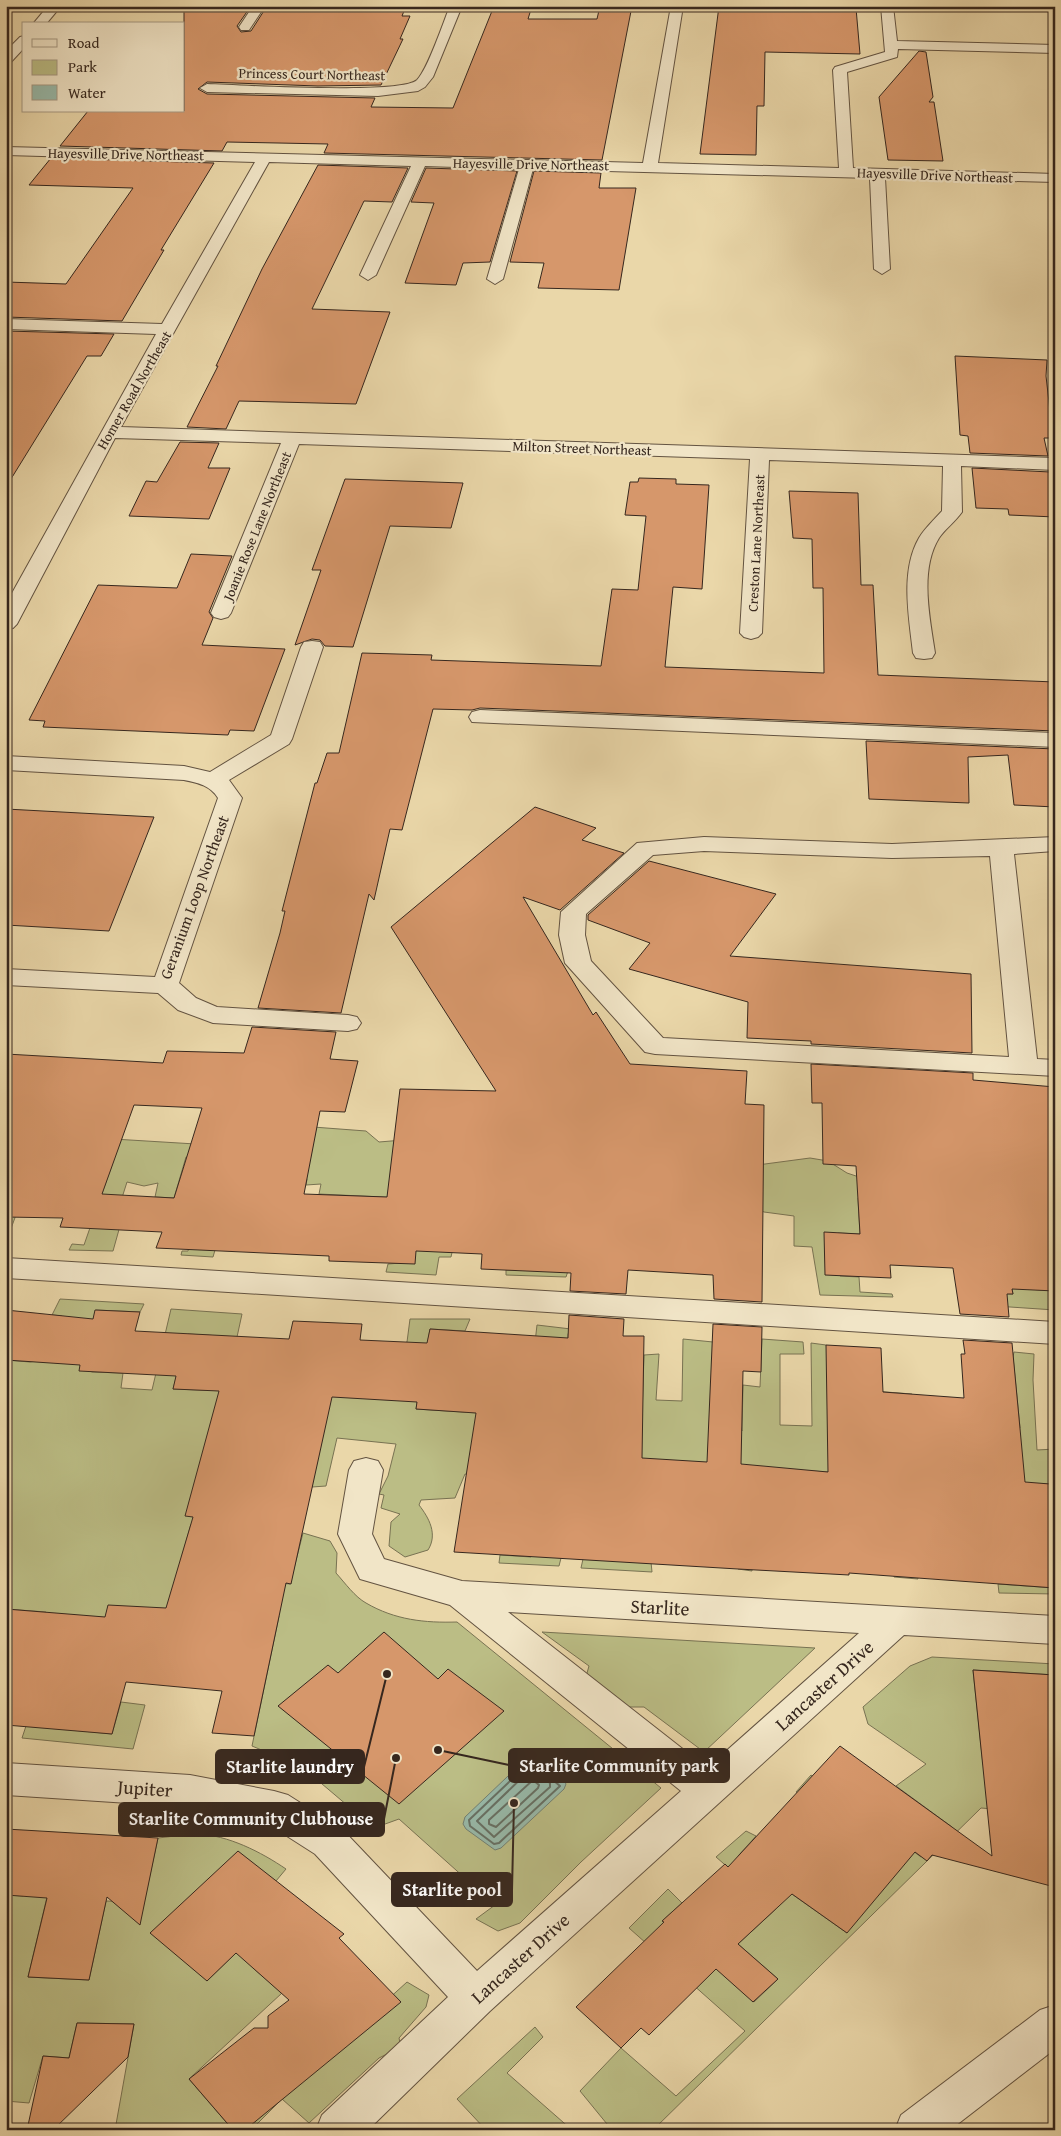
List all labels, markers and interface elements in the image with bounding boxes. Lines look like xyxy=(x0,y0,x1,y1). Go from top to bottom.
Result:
legend xyxy=(22,22,185,112)
text: Road xyxy=(68,32,99,53)
text: Park xyxy=(68,56,97,77)
street label: Princess Court Northeast xyxy=(238,63,386,85)
text: Water xyxy=(68,82,106,103)
street label: Hayesville Drive Northeast xyxy=(48,143,204,165)
street label: Hayesville Drive Northeast xyxy=(453,153,609,175)
street label: Hayesville Drive Northeast xyxy=(857,162,1013,188)
street label: Homer Road Northeast xyxy=(92,327,176,453)
street label: Milton Street Northeast xyxy=(512,436,652,460)
street label: Joanie Rose Lane Northeast xyxy=(217,448,296,606)
street label: Creston Lane Northeast xyxy=(742,474,770,612)
street label: Geranium Loop Northeast xyxy=(153,811,235,982)
street label: Starlite xyxy=(630,1591,690,1623)
street label: Lancaster Drive xyxy=(769,1633,880,1737)
callout: Starlite Community park xyxy=(509,1749,729,1782)
callout: Starlite laundry xyxy=(216,1750,364,1783)
text: Starlite Community park xyxy=(519,1752,720,1779)
text: Starlite laundry xyxy=(226,1753,355,1780)
street label: Jupiter xyxy=(114,1772,174,1804)
callout: Starlite Community Clubhouse xyxy=(119,1803,384,1836)
text: Starlite Community Clubhouse xyxy=(129,1805,374,1832)
callout: Starlite pool xyxy=(392,1873,512,1906)
text: Starlite pool xyxy=(402,1876,502,1903)
street label: Lancaster Drive xyxy=(465,1906,576,2010)

